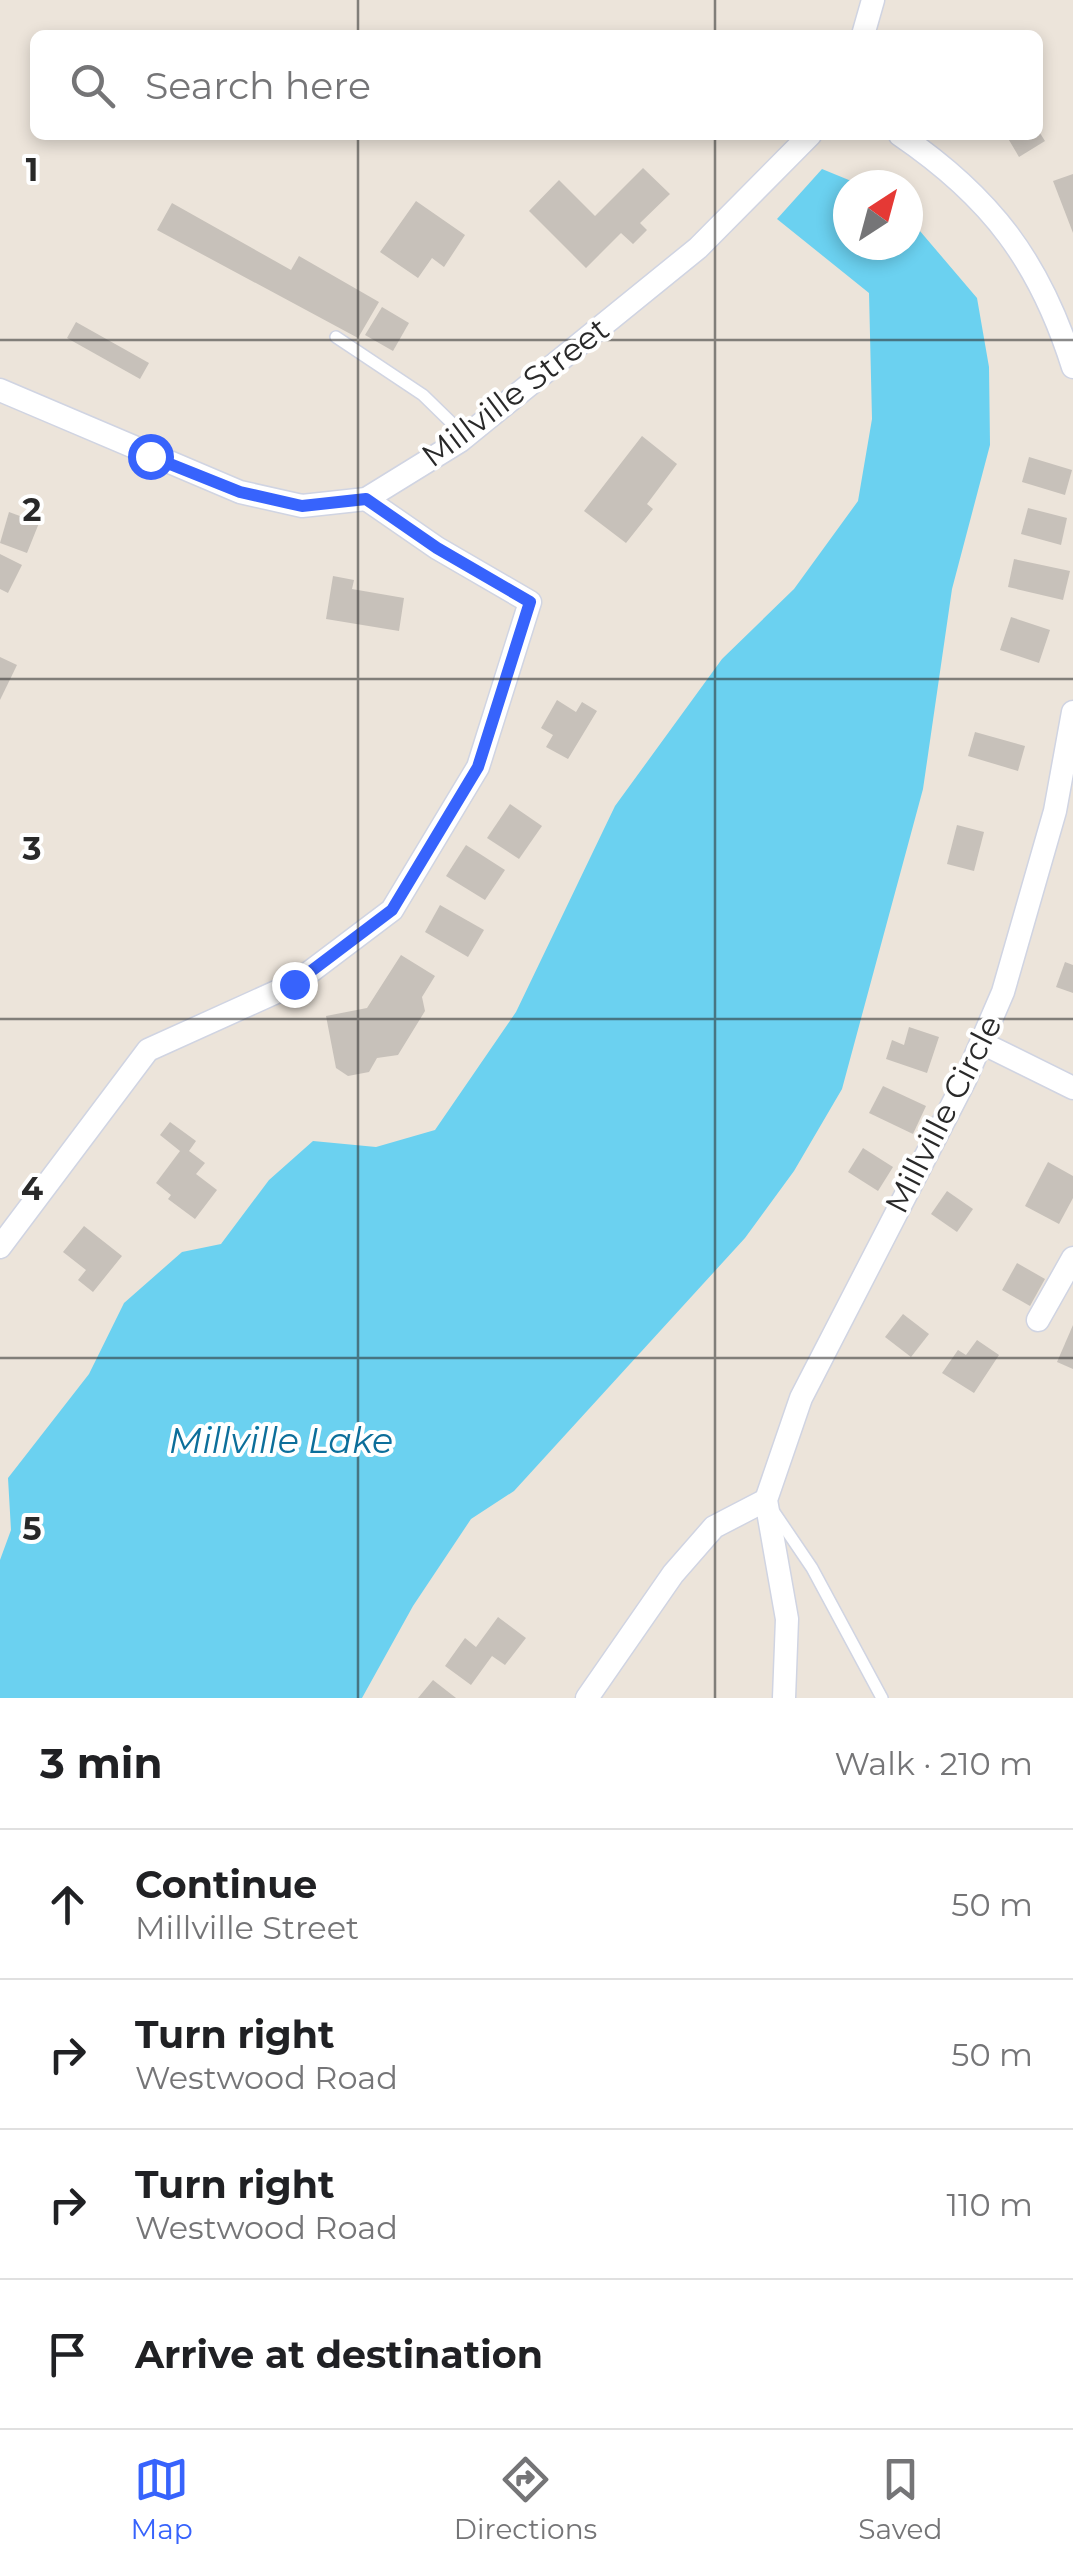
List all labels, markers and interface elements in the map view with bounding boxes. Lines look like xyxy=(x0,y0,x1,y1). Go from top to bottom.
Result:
search box xyxy=(30,30,1043,140)
icon: search xyxy=(65,58,120,113)
text: Search here xyxy=(145,62,371,109)
text: 1 xyxy=(26,150,38,189)
north arrow xyxy=(833,170,923,260)
street label: Millville Street xyxy=(414,309,616,475)
route start xyxy=(128,434,174,480)
text: 2 xyxy=(23,490,41,529)
text: 3 xyxy=(22,829,41,868)
route end xyxy=(272,962,318,1008)
street label: Millville Circle xyxy=(876,1009,1010,1219)
text: 4 xyxy=(21,1169,43,1208)
water label: Millville Lake xyxy=(169,1419,393,1462)
text: 5 xyxy=(22,1509,42,1548)
text: 3 min xyxy=(40,1737,162,1789)
text: Walk · 210 m xyxy=(835,1744,1033,1783)
text: Continue xyxy=(135,1861,317,1908)
icon: ahead xyxy=(40,1877,95,1932)
text: 50 m xyxy=(951,1885,1033,1924)
text: Millville Street xyxy=(135,1908,359,1947)
text: Turn right xyxy=(135,2011,334,2058)
icon: right xyxy=(40,2027,95,2082)
text: 50 m xyxy=(951,2035,1033,2074)
text: Westwood Road xyxy=(135,2058,398,2097)
text: Turn right xyxy=(135,2161,334,2208)
icon: right xyxy=(40,2177,95,2232)
text: 110 m xyxy=(946,2185,1033,2224)
text: Westwood Road xyxy=(135,2208,398,2247)
icon: arrive xyxy=(40,2327,95,2382)
text: Arrive at destination xyxy=(135,2331,543,2378)
tab: Map xyxy=(131,2452,193,2546)
tab: Directions xyxy=(454,2452,597,2546)
tab: Saved xyxy=(858,2452,942,2546)

